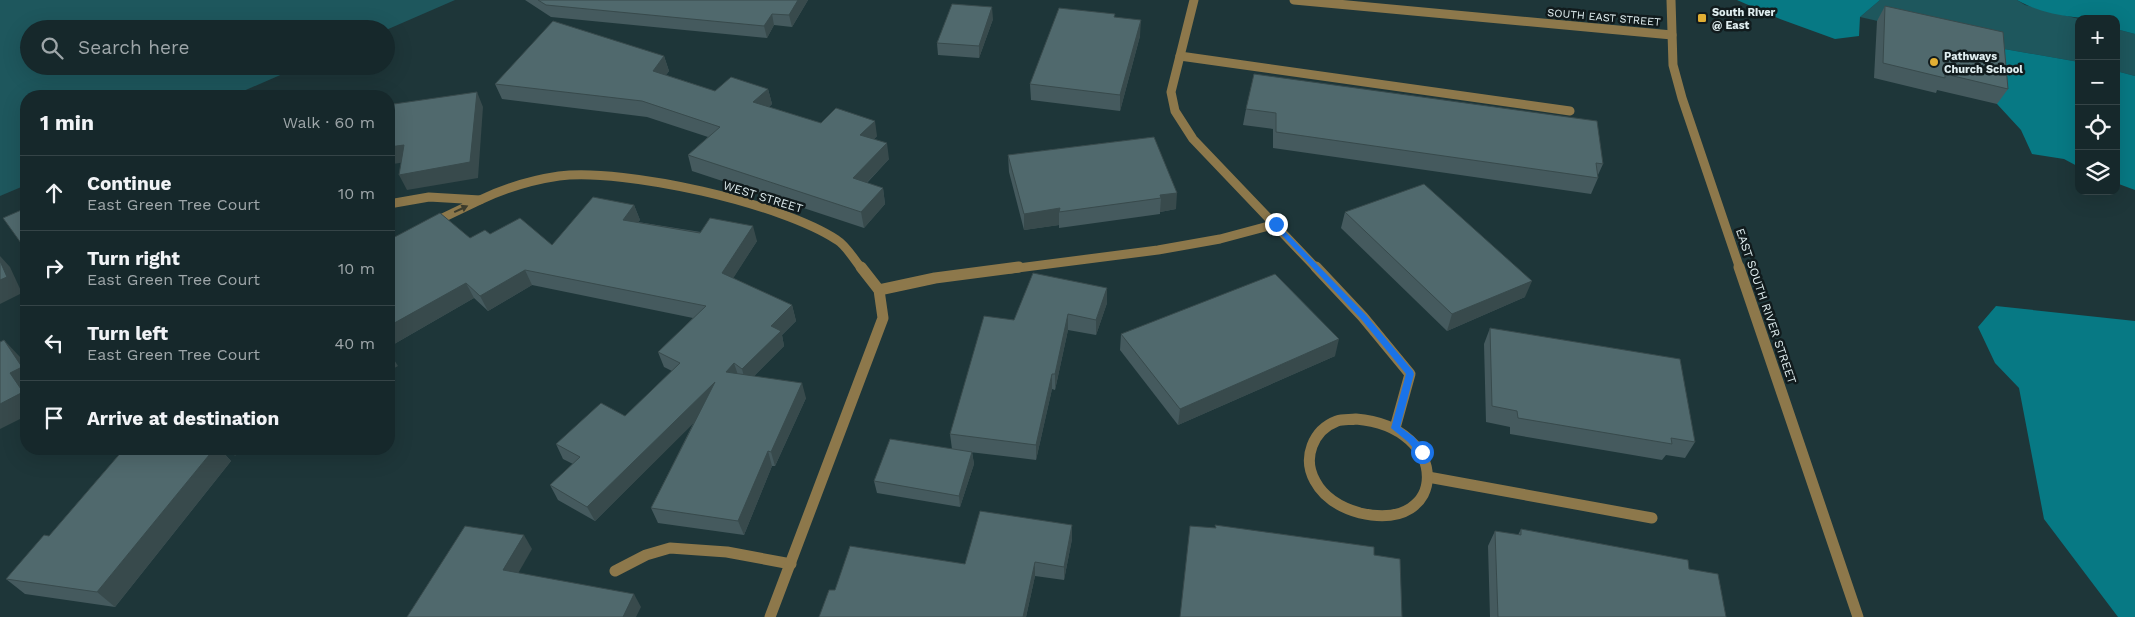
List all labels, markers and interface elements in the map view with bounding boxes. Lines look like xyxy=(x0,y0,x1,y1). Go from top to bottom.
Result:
street label: SOUTH EAST STREET xyxy=(1547,6,1662,29)
place label: South River @ East xyxy=(1712,6,1776,32)
marker: South River @ East xyxy=(1696,12,1708,24)
map controls xyxy=(2075,15,2120,195)
button: + xyxy=(2075,15,2120,60)
search box xyxy=(20,20,395,75)
icon: search xyxy=(38,34,66,62)
text: Search here xyxy=(78,36,189,59)
place label: Pathways Church School xyxy=(1944,50,2023,76)
marker: Pathways Church School xyxy=(1928,56,1940,68)
button: − xyxy=(2075,60,2120,105)
button: locate xyxy=(2075,105,2120,150)
text: 1 min xyxy=(40,110,94,135)
text: Walk · 60 m xyxy=(283,113,375,132)
button: layers xyxy=(2075,150,2120,195)
text: Continue xyxy=(87,172,171,195)
street label: WEST STREET xyxy=(721,178,805,216)
icon: ahead xyxy=(40,179,68,207)
text: 10 m xyxy=(338,184,375,203)
text: East Green Tree Court xyxy=(87,195,260,214)
one-way arrow xyxy=(454,205,468,213)
route end xyxy=(1265,213,1288,236)
street label: EAST SOUTH RIVER STREET xyxy=(1733,227,1799,385)
text: Turn right xyxy=(87,247,180,270)
icon: right xyxy=(40,254,68,282)
text: 10 m xyxy=(338,259,375,278)
text: East Green Tree Court xyxy=(87,270,260,289)
text: Turn left xyxy=(87,322,168,345)
icon: left xyxy=(40,329,68,357)
text: 40 m xyxy=(335,334,375,353)
text: East Green Tree Court xyxy=(87,345,260,364)
icon: arrive xyxy=(40,404,68,432)
text: Arrive at destination xyxy=(87,407,279,430)
route start xyxy=(1411,441,1434,464)

